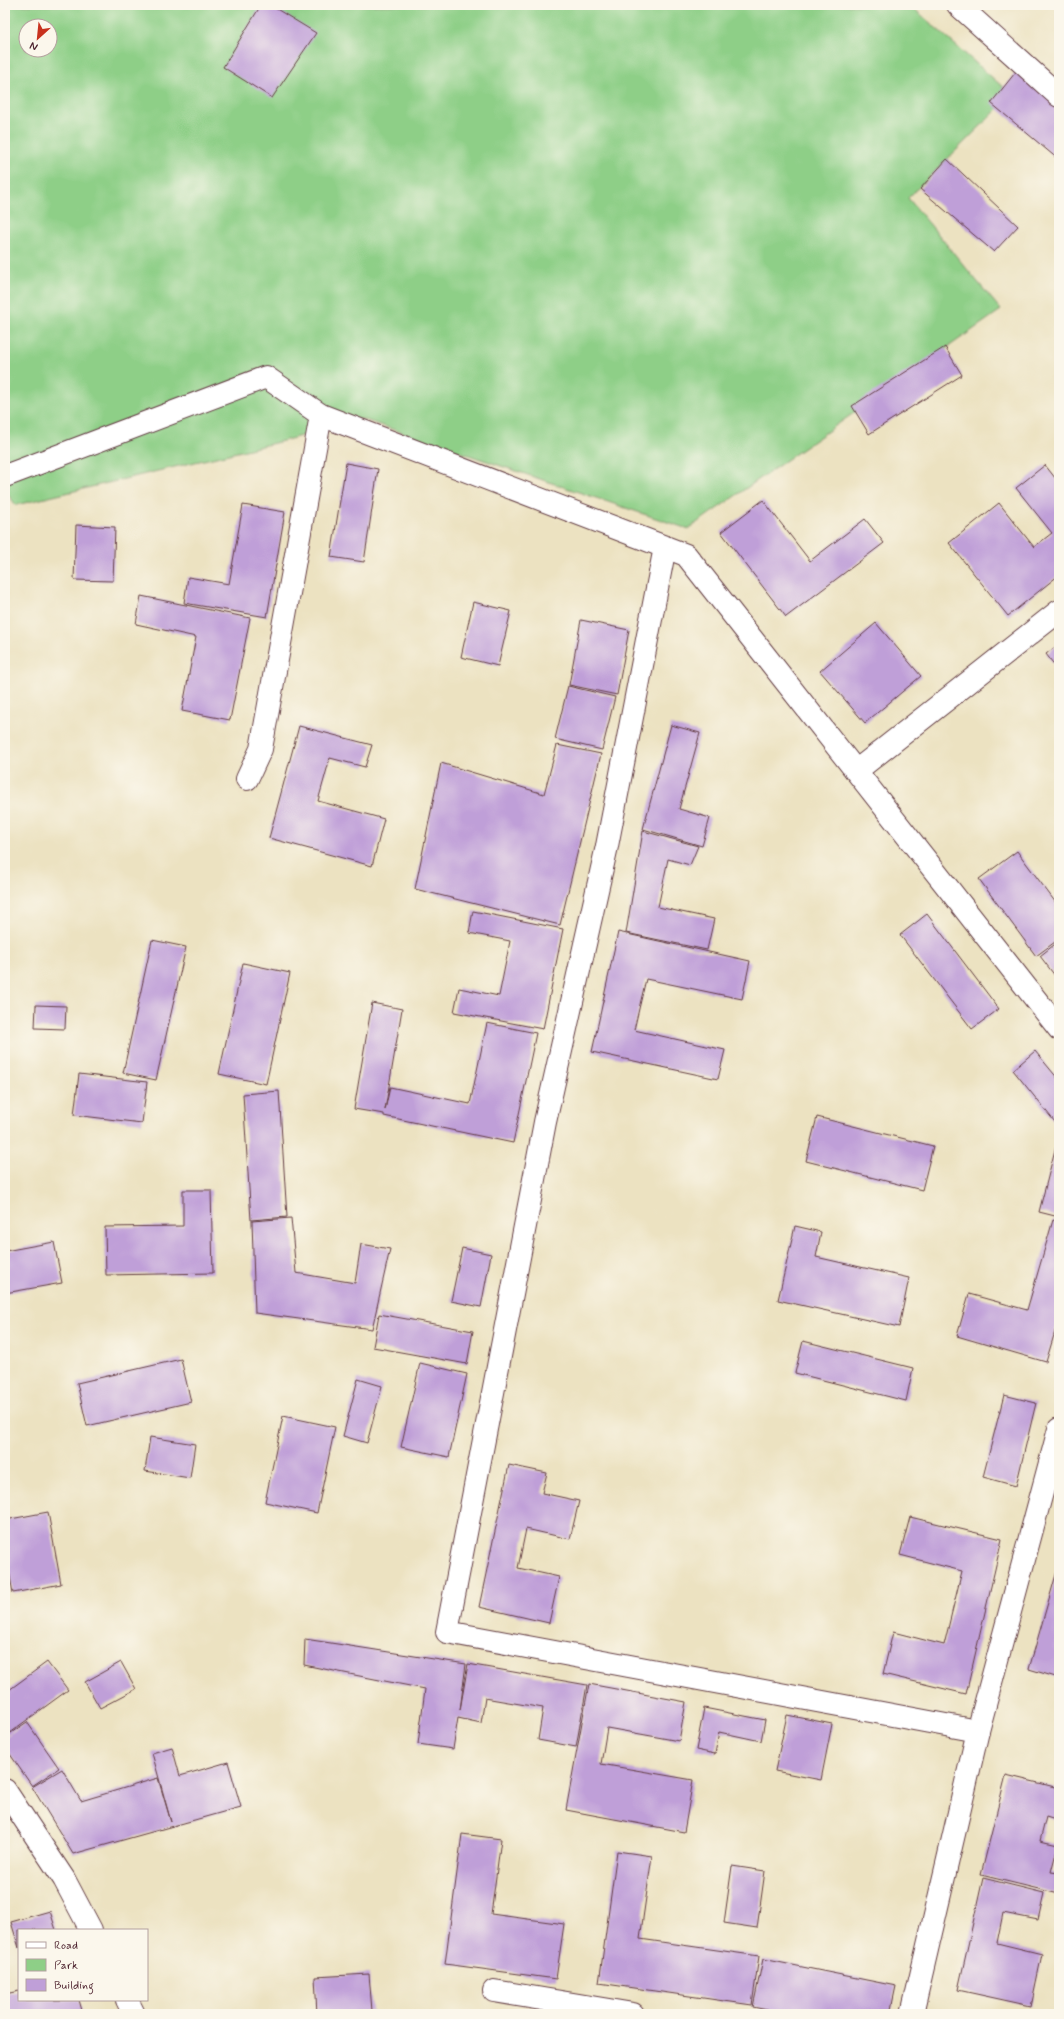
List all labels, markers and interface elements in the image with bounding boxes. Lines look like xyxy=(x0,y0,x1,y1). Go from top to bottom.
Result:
north arrow xyxy=(18,18,58,58)
text: N xyxy=(27,38,40,54)
legend xyxy=(18,1929,148,2001)
text: Road xyxy=(54,1938,78,1954)
text: Park xyxy=(54,1958,78,1974)
text: Building xyxy=(54,1978,94,1995)

